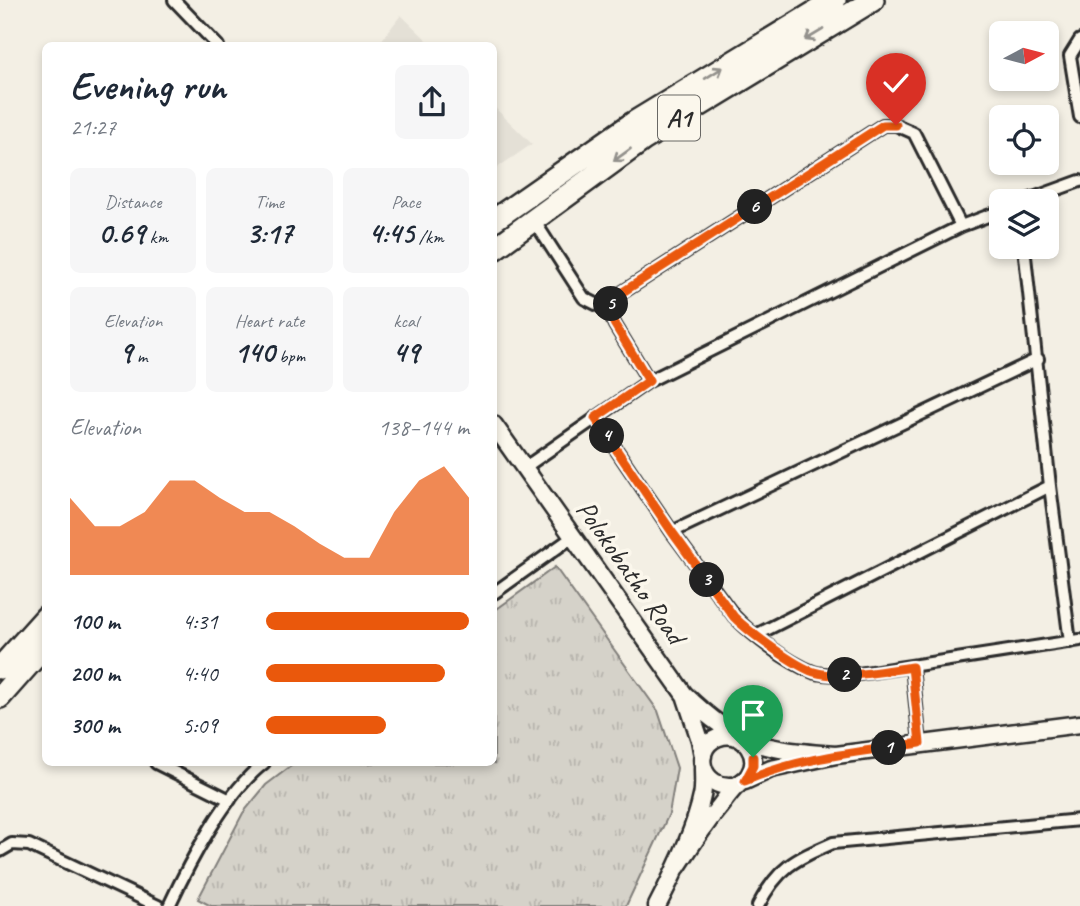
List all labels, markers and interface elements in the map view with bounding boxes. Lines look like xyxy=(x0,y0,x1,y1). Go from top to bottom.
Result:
north arrow xyxy=(989,21,1059,91)
map controls xyxy=(989,21,1059,259)
one-way arrow xyxy=(805,28,825,42)
pin xyxy=(866,53,926,125)
text: Evening run xyxy=(70,63,226,110)
icon: check xyxy=(877,64,915,102)
button: share xyxy=(395,65,469,139)
one-way arrow xyxy=(703,66,723,80)
road number: A1 xyxy=(658,96,700,140)
button: locate xyxy=(989,105,1059,175)
text: 21:27 xyxy=(70,113,116,142)
one-way arrow xyxy=(613,148,632,162)
button: layers xyxy=(989,189,1059,259)
text: Distance xyxy=(105,190,162,214)
text: Time xyxy=(255,190,284,214)
text: Pace xyxy=(391,190,420,214)
pin: 6 xyxy=(738,190,772,224)
text: 6 xyxy=(750,194,759,218)
text: 0.69 xyxy=(98,214,145,252)
text: 3:17 xyxy=(246,214,293,252)
text: 4:45 xyxy=(368,214,414,252)
text: km xyxy=(145,225,168,249)
text: /km xyxy=(414,225,444,249)
pin: 5 xyxy=(594,286,628,322)
text: 5 xyxy=(606,291,615,315)
text: Elevation xyxy=(104,309,162,333)
text: Heart rate xyxy=(235,309,304,333)
text: kcal xyxy=(393,309,418,333)
text: 9 xyxy=(119,333,132,371)
text: 140 xyxy=(234,333,274,371)
text: 49 xyxy=(393,333,419,371)
text: m xyxy=(132,344,147,368)
text: bpm xyxy=(274,344,305,368)
text: Elevation xyxy=(70,413,141,442)
text: 138–144 m xyxy=(378,413,469,442)
pin: 4 xyxy=(590,418,624,453)
text: 4 xyxy=(602,423,611,447)
street label: Polokobatho Road xyxy=(569,493,696,654)
pin: 3 xyxy=(690,562,724,598)
text: 3 xyxy=(702,567,711,591)
text: 100 m xyxy=(70,607,120,636)
text: 4:31 xyxy=(182,607,218,636)
pin: 2 xyxy=(828,658,862,692)
text: 200 m xyxy=(70,659,120,688)
text: 4:40 xyxy=(182,659,218,688)
text: 2 xyxy=(840,662,849,686)
pin xyxy=(723,685,783,757)
icon: arrive xyxy=(734,696,772,734)
text: 300 m xyxy=(70,711,120,740)
text: 5:09 xyxy=(182,711,218,740)
pin: 1 xyxy=(872,730,906,766)
text: 1 xyxy=(884,735,893,759)

